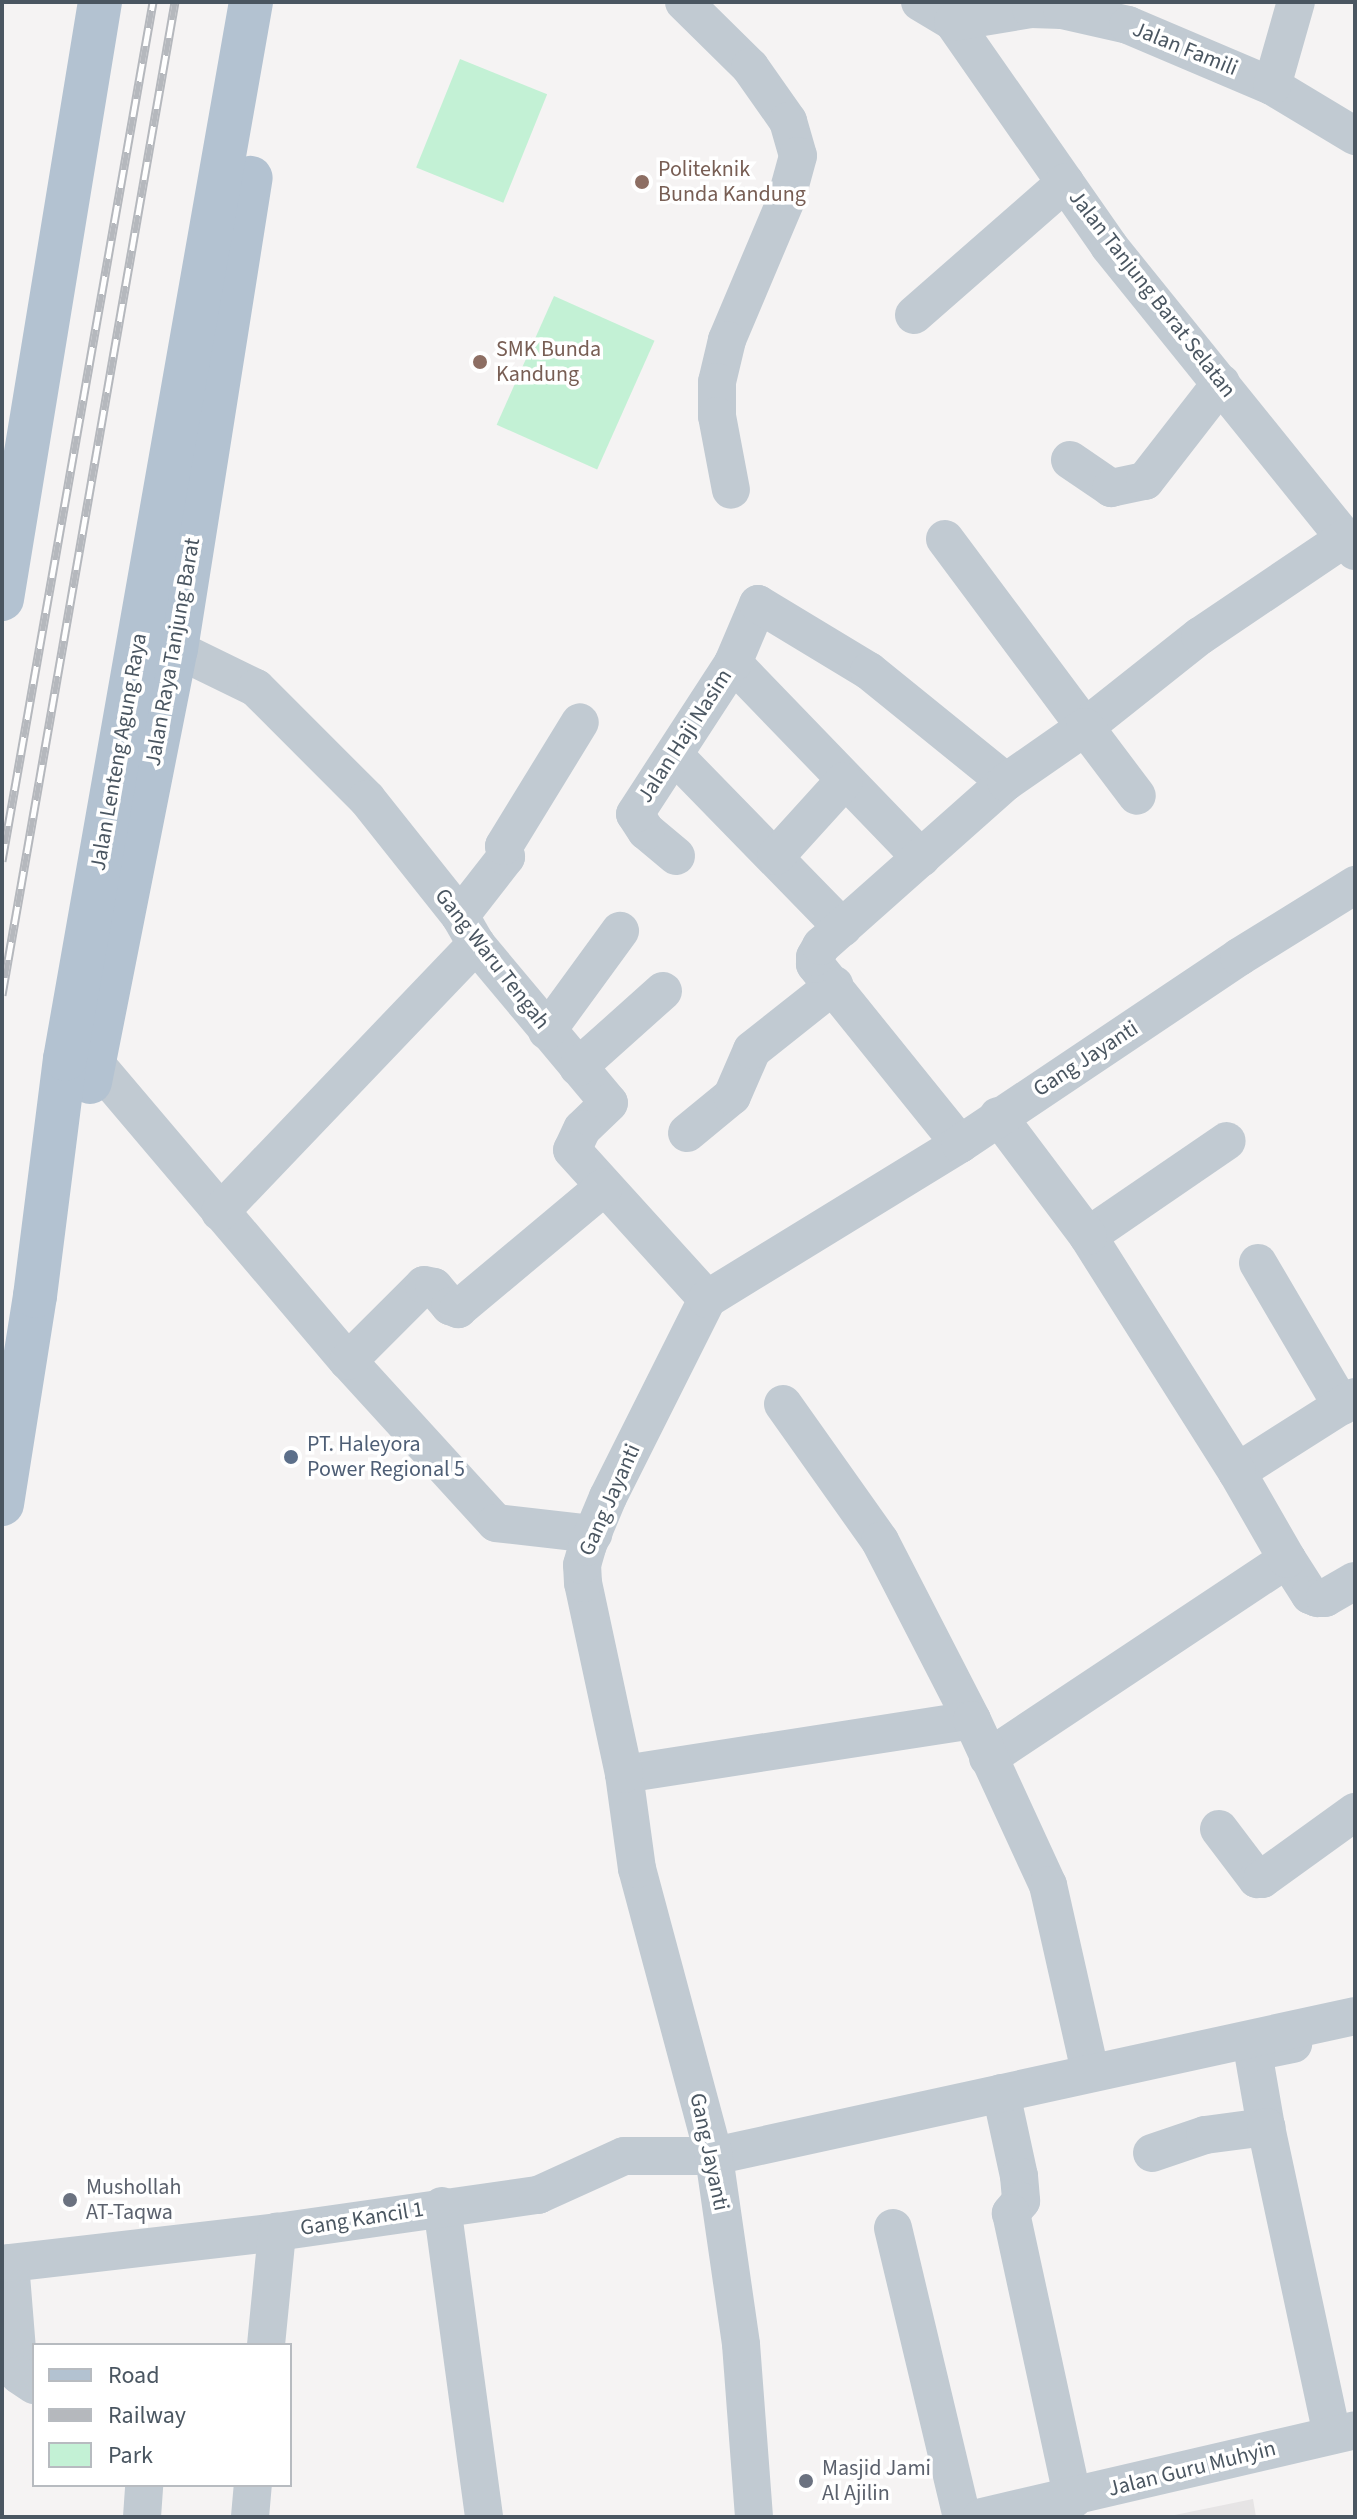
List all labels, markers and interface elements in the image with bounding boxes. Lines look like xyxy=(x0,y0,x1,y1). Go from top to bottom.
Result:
street label: Jalan Famili xyxy=(1129,16,1241,82)
place label: Politeknik Bunda Kandung xyxy=(658,156,806,208)
marker: Politeknik Bunda Kandung xyxy=(633,173,651,191)
street label: Jalan Tanjung Barat Selatan xyxy=(1063,185,1241,403)
place label: SMK Bunda Kandung xyxy=(496,336,601,388)
marker: SMK Bunda Kandung xyxy=(471,353,489,371)
street label: Jalan Raya Tanjung Barat xyxy=(140,536,206,768)
street label: Jalan Lenteng Agung Raya xyxy=(85,631,153,873)
street label: Jalan Haji Nasim xyxy=(632,664,738,808)
street label: Gang Waru Tengah xyxy=(429,883,555,1035)
street label: Gang Jayanti xyxy=(1029,1015,1143,1103)
place label: PT. Haleyora Power Regional 5 xyxy=(307,1431,465,1482)
street label: Gang Jayanti xyxy=(574,1440,646,1560)
marker: PT. Haleyora Power Regional 5 xyxy=(282,1448,300,1466)
street label: Gang Jayanti xyxy=(684,2091,734,2213)
place label: Mushollah AT-Taqwa xyxy=(86,2174,181,2226)
marker: Mushollah AT-Taqwa xyxy=(61,2191,79,2209)
street label: Gang Kancil 1 xyxy=(298,2196,426,2242)
legend xyxy=(32,2343,292,2487)
text: Road xyxy=(108,2358,160,2393)
text: Railway xyxy=(108,2398,186,2433)
street label: Jalan Guru Muhyin xyxy=(1105,2435,1279,2503)
text: Park xyxy=(108,2438,153,2473)
place label: Masjid Jami Al Ajilin xyxy=(822,2455,931,2506)
marker: Masjid Jami Al Ajilin xyxy=(797,2472,815,2490)

